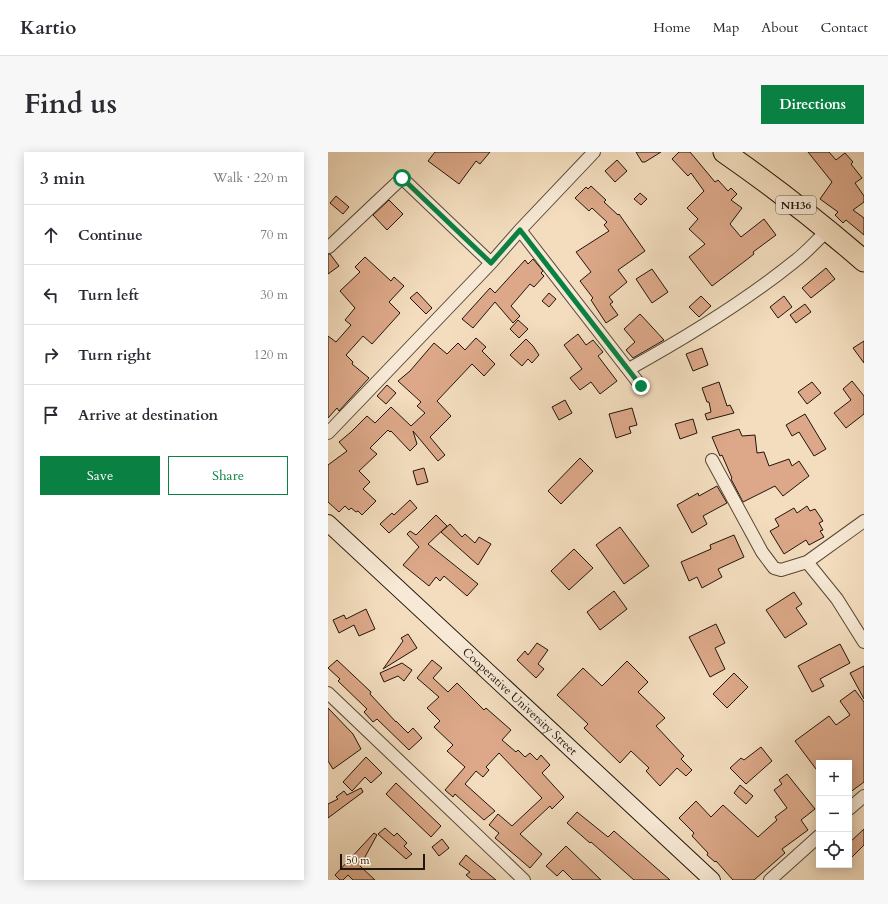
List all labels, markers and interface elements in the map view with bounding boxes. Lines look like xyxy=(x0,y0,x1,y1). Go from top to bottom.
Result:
text: Kartio xyxy=(20,15,76,41)
text: Home xyxy=(653,18,691,37)
text: Map xyxy=(713,18,739,37)
text: About xyxy=(761,18,798,37)
text: Contact xyxy=(820,18,868,37)
text: Find us xyxy=(24,85,117,123)
button: Directions xyxy=(761,85,864,124)
text: 3 min xyxy=(40,167,85,190)
text: Walk · 220 m xyxy=(213,169,288,187)
route start xyxy=(393,169,411,187)
road number: NH36 xyxy=(776,196,816,214)
icon: ahead xyxy=(40,224,62,246)
text: Continue xyxy=(78,225,143,245)
text: 70 m xyxy=(260,226,288,244)
icon: left xyxy=(40,284,62,306)
text: Turn left xyxy=(78,285,139,305)
text: 30 m xyxy=(260,286,288,304)
icon: right xyxy=(40,344,62,366)
text: Turn right xyxy=(78,345,151,365)
text: 120 m xyxy=(254,346,288,364)
route end xyxy=(632,377,650,395)
icon: arrive xyxy=(40,404,62,426)
text: Arrive at destination xyxy=(78,405,218,425)
button: Save xyxy=(40,456,160,495)
button: Share xyxy=(168,456,288,495)
street label: Cooperative University Street xyxy=(459,644,581,759)
map controls xyxy=(816,760,852,868)
button: + xyxy=(816,760,852,796)
button: − xyxy=(816,796,852,832)
button: locate xyxy=(816,832,852,868)
scale bar xyxy=(340,852,425,871)
text: 50 m xyxy=(346,853,370,868)

